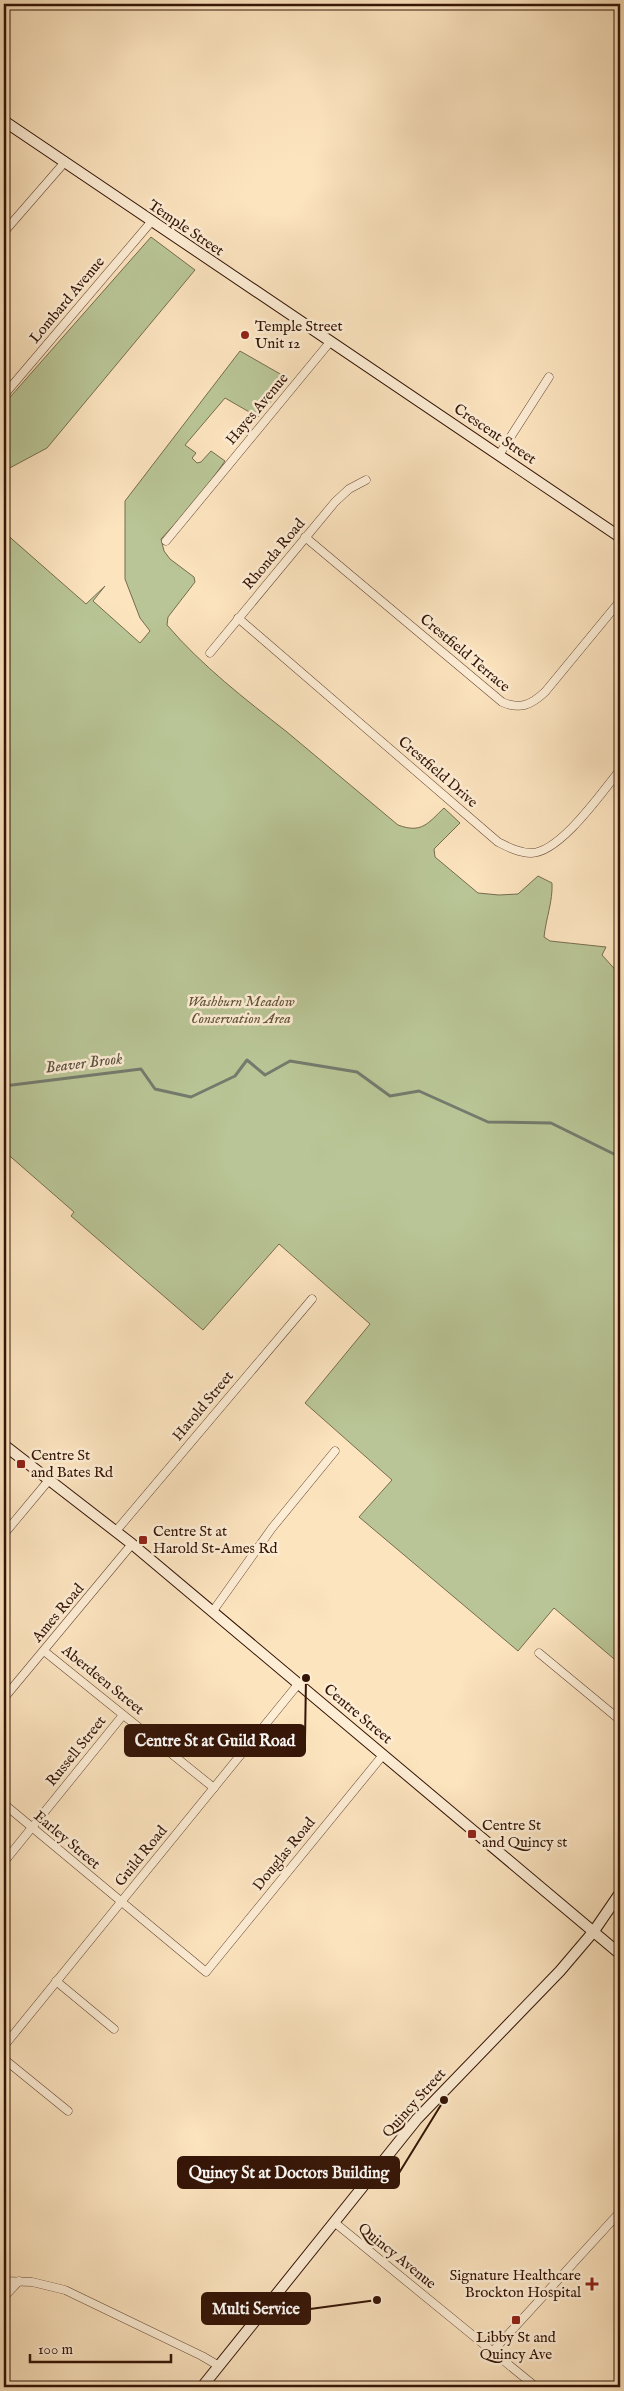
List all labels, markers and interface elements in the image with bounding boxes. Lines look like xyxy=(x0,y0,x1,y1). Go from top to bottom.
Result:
street label: Temple Street xyxy=(144,196,228,260)
street label: Lombard Avenue xyxy=(25,253,109,347)
place label: Temple Street Unit 12 xyxy=(255,317,343,353)
marker: Temple Street Unit 12 xyxy=(239,329,251,341)
street label: Hayes Avenue xyxy=(222,369,293,449)
street label: Crescent Street xyxy=(450,399,540,469)
street label: Rhonda Road xyxy=(239,514,310,593)
street label: Crestfield Terrace xyxy=(416,610,514,696)
street label: Crestfield Drive xyxy=(394,732,482,812)
park label: Washburn Meadow Conservation Area xyxy=(187,992,296,1028)
water label: Beaver Brook xyxy=(44,1049,124,1079)
street label: Harold Street xyxy=(168,1367,238,1445)
place label: Centre St and Bates Rd xyxy=(31,1446,114,1482)
marker: Centre St and Bates Rd xyxy=(15,1458,27,1470)
place label: Centre St at Harold St-Ames Rd xyxy=(153,1522,278,1558)
marker: Centre St at Harold St-Ames Rd xyxy=(137,1534,149,1546)
street label: Ames Road xyxy=(27,1579,89,1647)
street label: Aberdeen Street xyxy=(57,1640,148,1719)
street label: Centre Street xyxy=(320,1680,396,1748)
street label: Russell Street xyxy=(42,1712,110,1790)
callout: Centre St at Guild Road xyxy=(125,1725,305,1756)
text: Centre St at Guild Road xyxy=(135,1732,296,1752)
street label: Earley Street xyxy=(30,1807,104,1873)
street label: Douglas Road xyxy=(249,1813,320,1895)
place label: Centre St and Quincy st xyxy=(482,1816,567,1852)
street label: Guild Road xyxy=(111,1821,172,1890)
marker: Centre St and Quincy st xyxy=(466,1828,478,1840)
street label: Quincy Street xyxy=(378,2065,450,2141)
callout: Quincy St at Doctors Building xyxy=(178,2157,399,2188)
text: Quincy St at Doctors Building xyxy=(189,2164,391,2184)
street label: Quincy Avenue xyxy=(354,2219,440,2293)
place label: Signature Healthcare Brockton Hospital xyxy=(449,2266,582,2302)
marker: Signature Healthcare Brockton Hospital xyxy=(585,2277,599,2291)
callout: Multi Service xyxy=(202,2293,310,2324)
text: Multi Service xyxy=(212,2300,301,2320)
marker: Libby St and Quincy Ave xyxy=(510,2314,522,2326)
place label: Libby St and Quincy Ave xyxy=(476,2328,557,2364)
scale bar xyxy=(30,2331,171,2363)
text: 100 m xyxy=(38,2340,74,2359)

